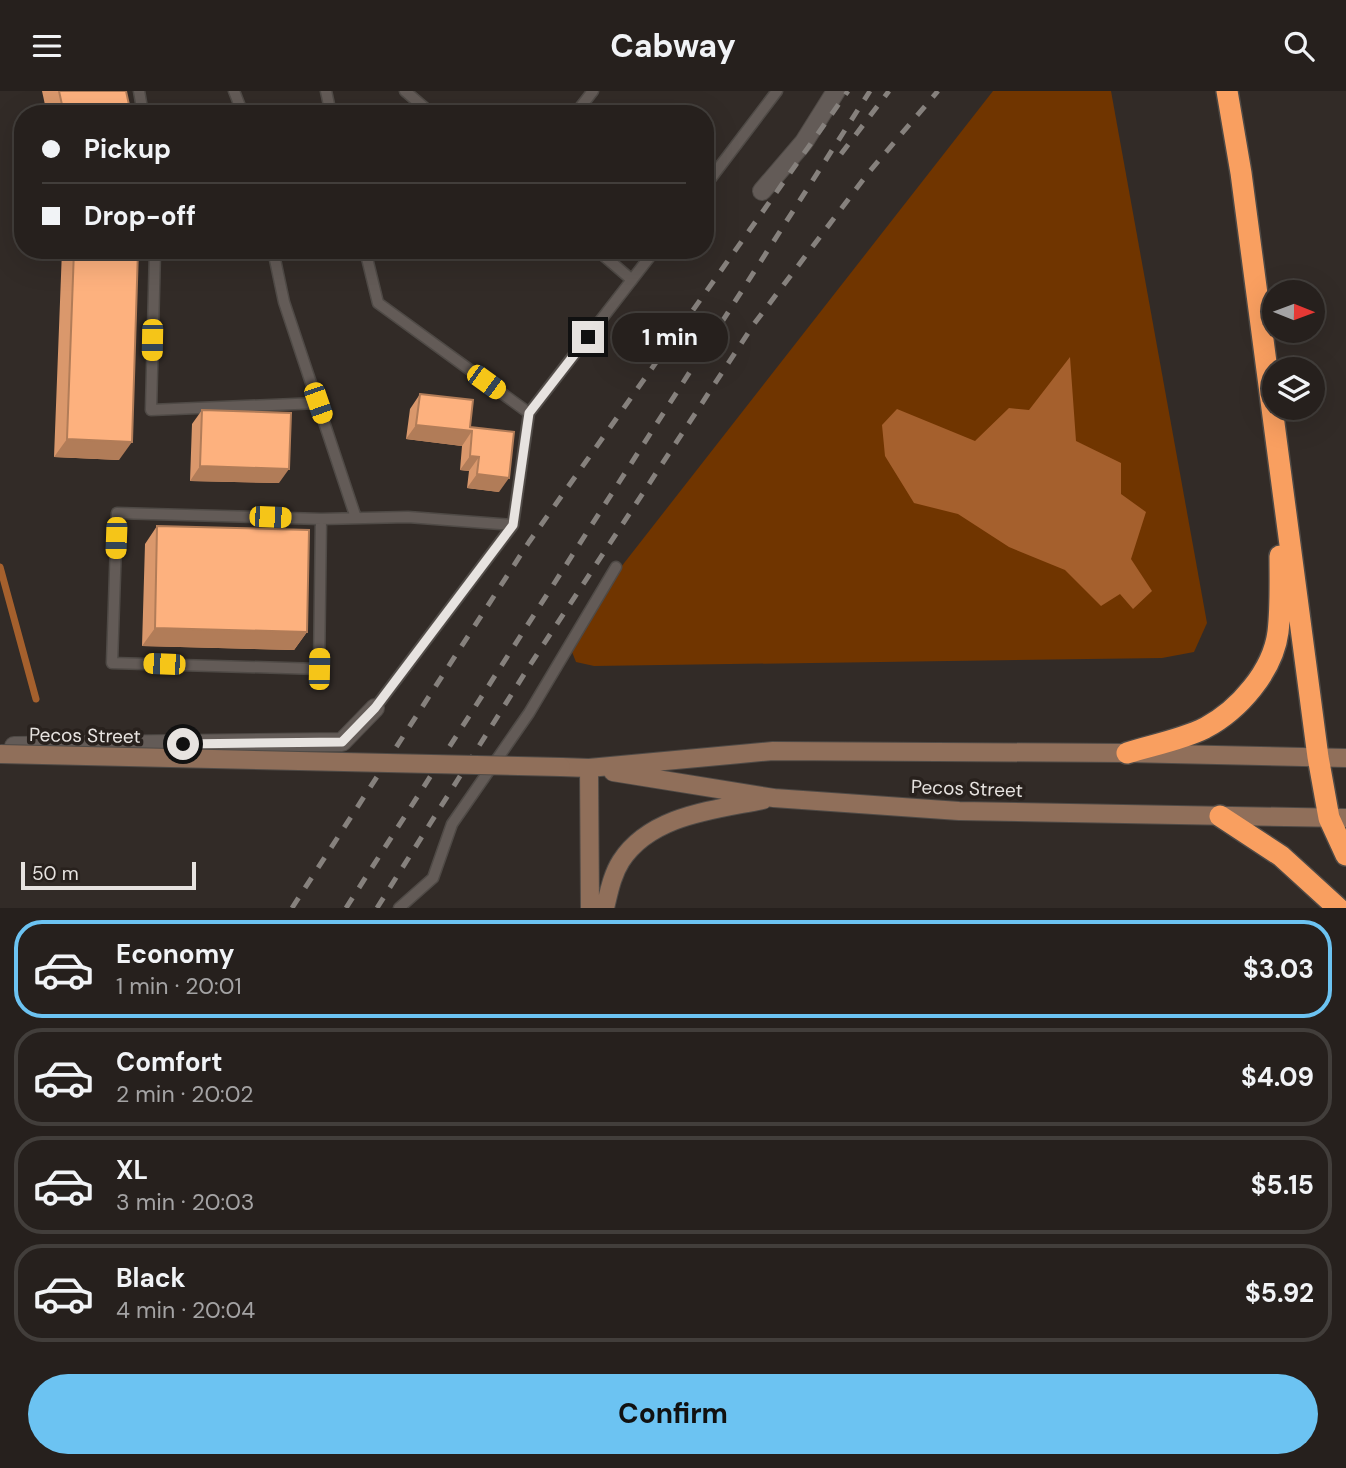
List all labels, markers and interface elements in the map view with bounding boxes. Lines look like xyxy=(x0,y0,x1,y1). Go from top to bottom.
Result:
text: Cabway xyxy=(610,25,736,67)
icon: menu xyxy=(28,27,66,65)
icon: search xyxy=(1280,27,1318,65)
text: Pickup xyxy=(84,132,171,166)
text: Drop-off xyxy=(84,199,196,233)
north arrow xyxy=(1262,280,1325,343)
map controls xyxy=(1262,280,1325,420)
callout: 1 min xyxy=(612,313,728,361)
car xyxy=(142,319,163,361)
route end xyxy=(572,321,604,353)
text: 1 min xyxy=(642,322,698,352)
button: layers xyxy=(1262,357,1325,420)
car xyxy=(463,361,510,403)
car xyxy=(302,380,335,426)
car xyxy=(249,506,292,528)
car xyxy=(105,517,128,559)
car xyxy=(309,648,330,690)
car xyxy=(143,653,186,675)
street label: Pecos Street xyxy=(29,722,141,749)
route start xyxy=(167,728,199,760)
street label: Pecos Street xyxy=(911,774,1023,803)
scale bar xyxy=(21,859,196,891)
text: 50 m xyxy=(32,861,79,886)
text: Economy xyxy=(116,937,234,971)
icon: car xyxy=(32,938,95,1001)
text: $3.03 xyxy=(1243,952,1314,986)
text: 1 min · 20:01 xyxy=(116,971,242,1001)
text: Comfort xyxy=(116,1045,222,1079)
icon: car xyxy=(32,1046,95,1109)
text: $4.09 xyxy=(1241,1060,1314,1094)
text: 2 min · 20:02 xyxy=(116,1079,254,1109)
text: XL xyxy=(116,1153,148,1187)
icon: car xyxy=(32,1154,95,1217)
text: $5.15 xyxy=(1251,1168,1314,1202)
text: 3 min · 20:03 xyxy=(116,1187,254,1217)
text: Black xyxy=(116,1261,186,1295)
icon: car xyxy=(32,1262,95,1325)
text: $5.92 xyxy=(1245,1276,1314,1310)
text: 4 min · 20:04 xyxy=(116,1295,255,1325)
button: Confirm xyxy=(28,1374,1318,1454)

